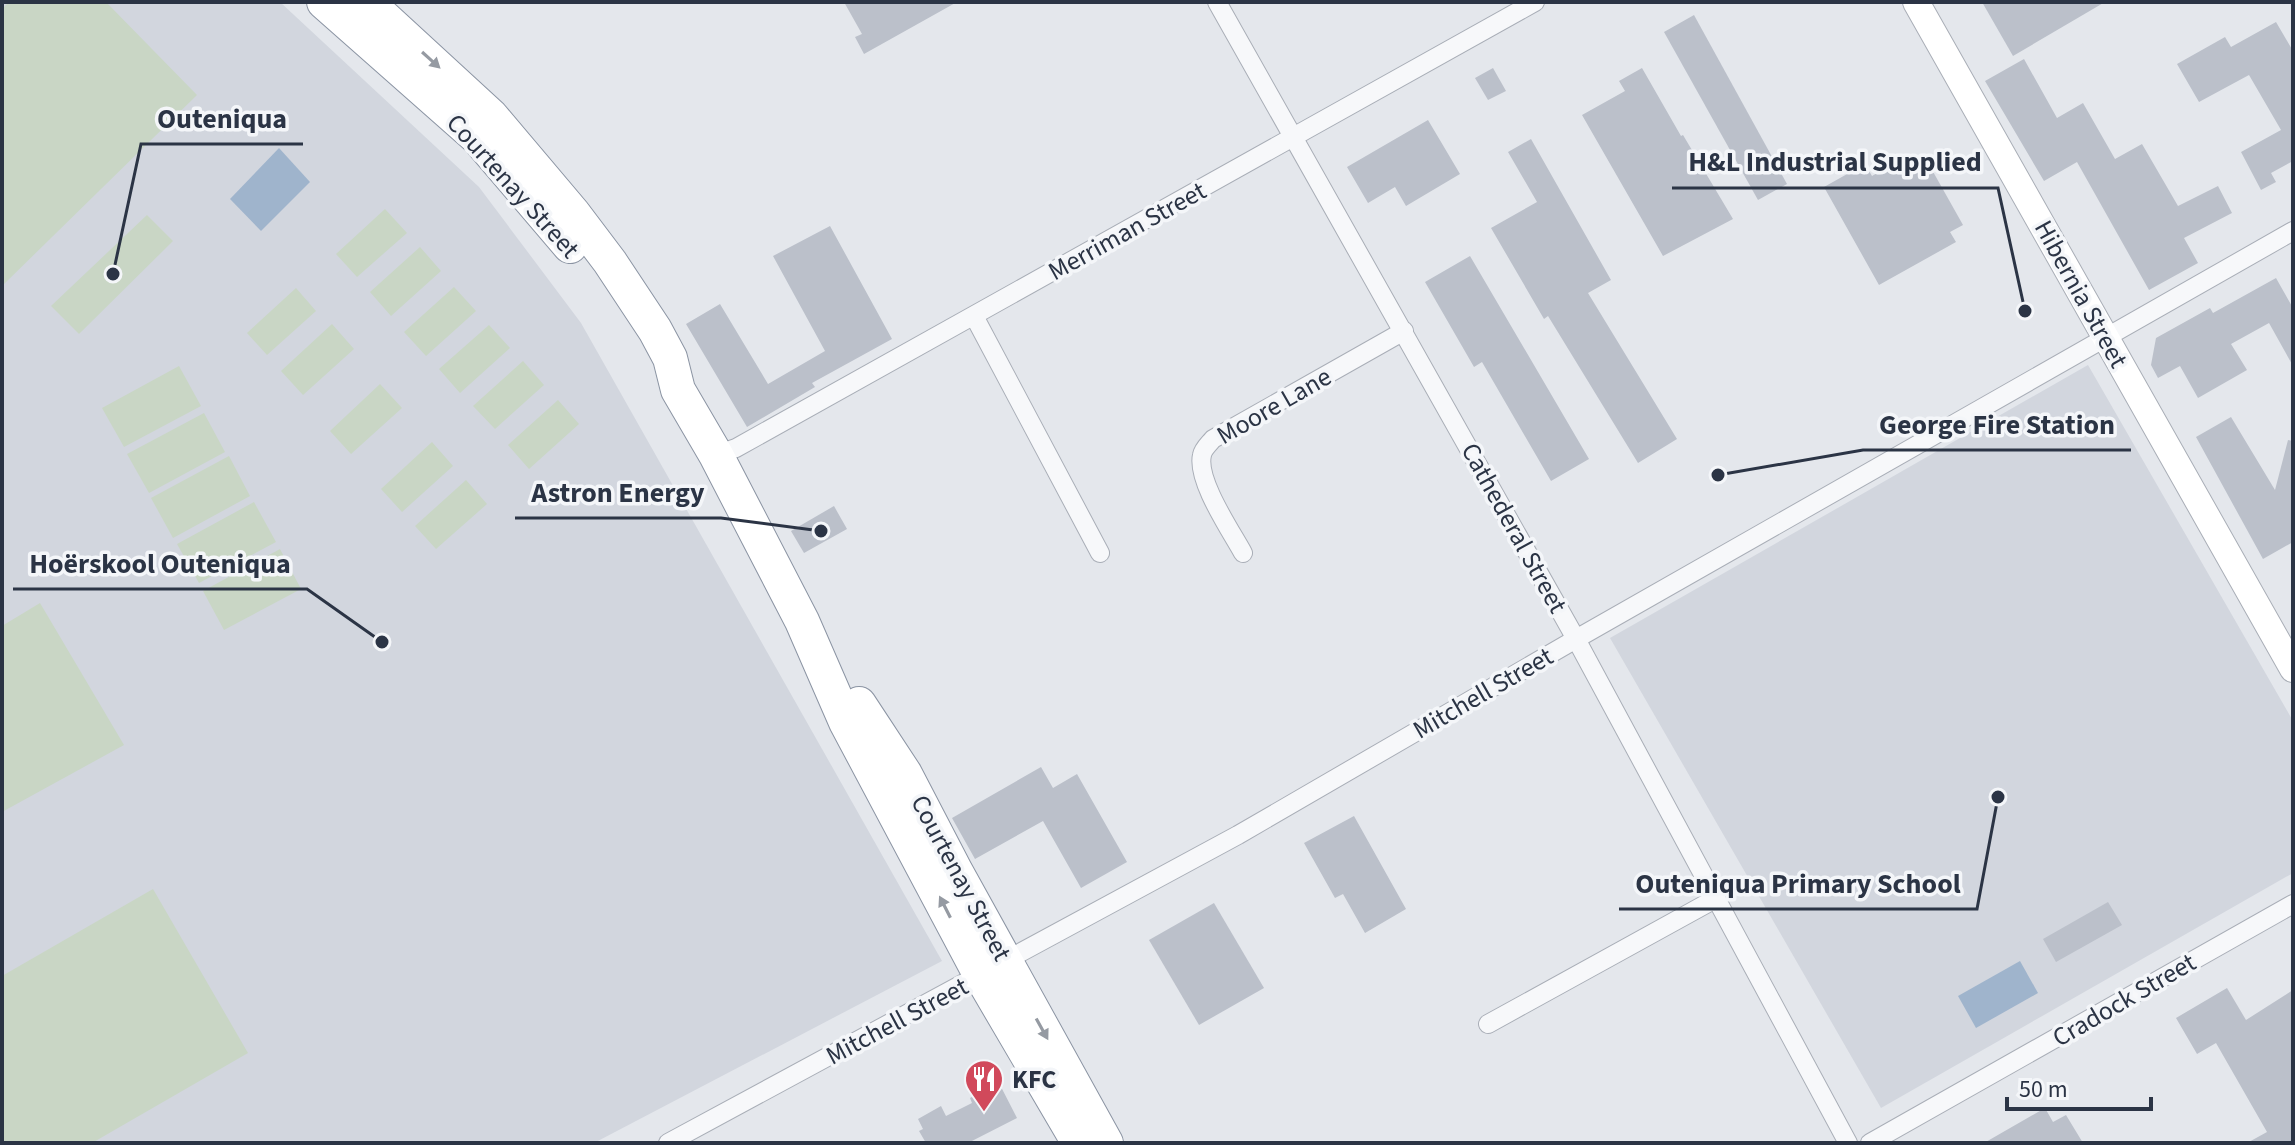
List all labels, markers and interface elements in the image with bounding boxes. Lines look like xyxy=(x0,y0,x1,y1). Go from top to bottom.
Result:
one-way arrow xyxy=(421,51,440,69)
callout: Outeniqua xyxy=(141,92,303,144)
text: Outeniqua xyxy=(157,99,287,139)
street label: Courtenay Street xyxy=(438,106,588,267)
callout: H&L Industrial Supplied xyxy=(1672,136,1998,188)
text: H&L Industrial Supplied xyxy=(1688,142,1982,182)
street label: Merriman Street xyxy=(1041,172,1213,290)
street label: Hibernia Street xyxy=(2025,213,2137,375)
street label: Moore Lane xyxy=(1210,358,1338,454)
callout: George Fire Station xyxy=(1863,398,2131,450)
text: George Fire Station xyxy=(1879,405,2115,445)
street label: Cathederal Street xyxy=(1452,436,1576,620)
callout: Astron Energy xyxy=(515,466,721,518)
text: Astron Energy xyxy=(530,473,705,513)
callout: Hoërskool Outeniqua xyxy=(13,537,307,589)
text: Hoërskool Outeniqua xyxy=(29,544,291,584)
street label: Mitchell Street xyxy=(1406,638,1560,748)
street label: Courtenay Street xyxy=(902,788,1020,968)
callout: Outeniqua Primary School xyxy=(1619,857,1977,909)
text: Outeniqua Primary School xyxy=(1635,864,1961,904)
one-way arrow xyxy=(939,895,952,918)
street label: Cradock Street xyxy=(2045,944,2203,1056)
street label: Mitchell Street xyxy=(819,968,975,1074)
one-way arrow xyxy=(1036,1017,1049,1040)
restaurant icon: KFC xyxy=(963,1058,1005,1113)
place label: KFC xyxy=(1012,1061,1056,1098)
scale bar xyxy=(2007,1061,2151,1111)
text: 50 m xyxy=(2019,1072,2068,1107)

